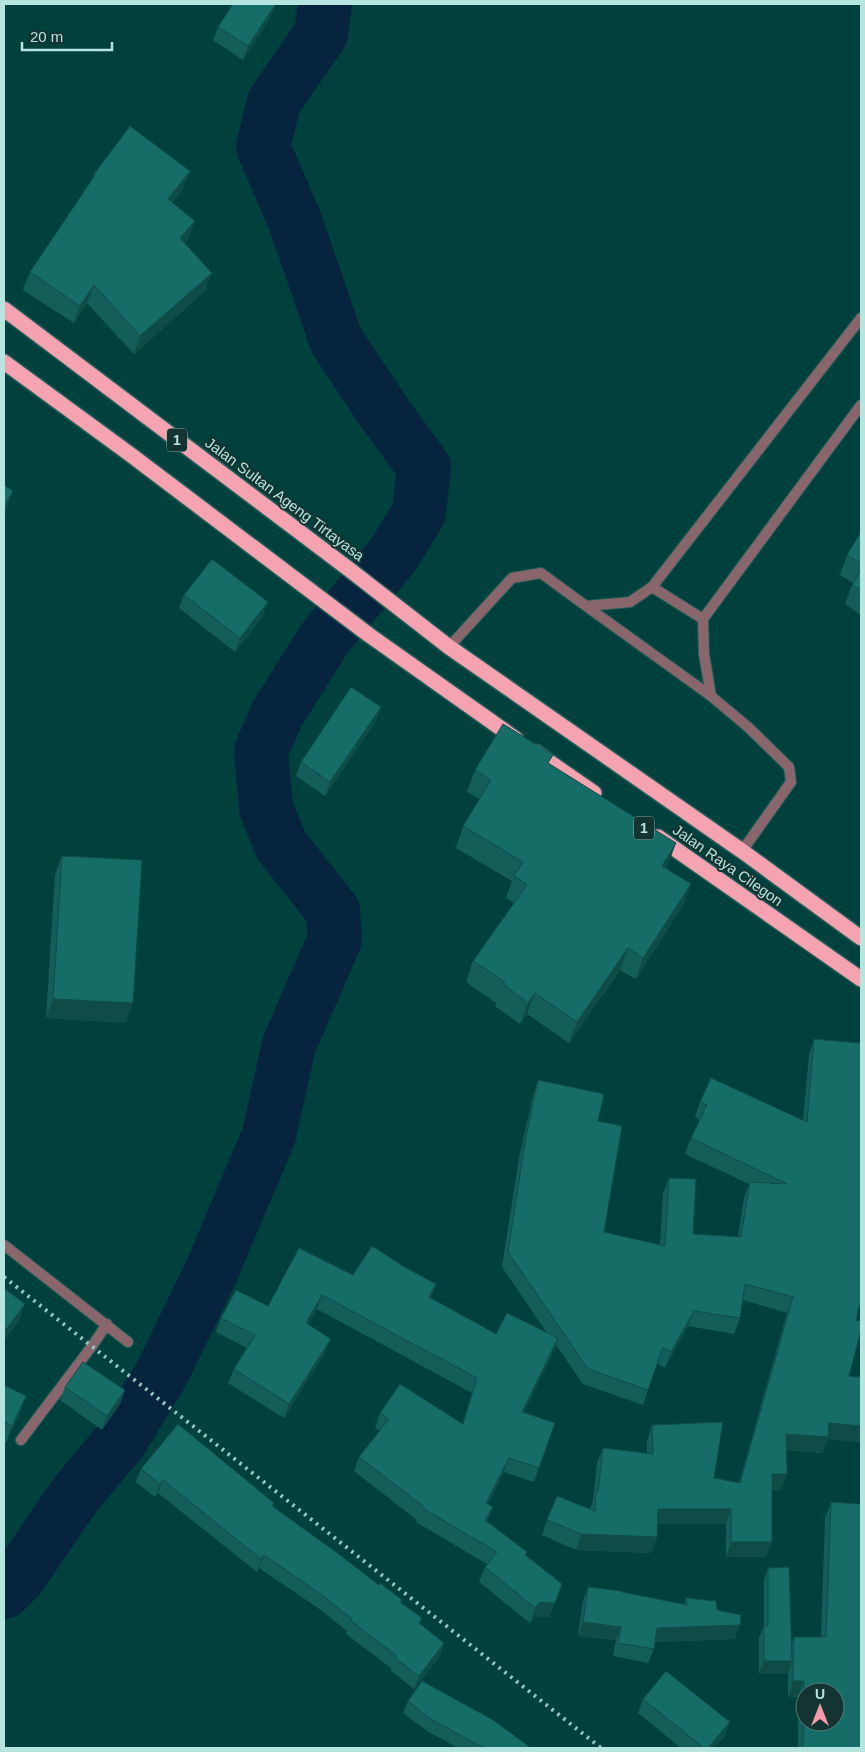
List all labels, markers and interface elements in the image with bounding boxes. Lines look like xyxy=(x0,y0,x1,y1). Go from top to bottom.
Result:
scale bar xyxy=(22,20,112,52)
text: 20 m xyxy=(30,28,63,45)
road number: 1 xyxy=(167,428,187,452)
street label: Jalan Sultan Ageng Tirtayasa xyxy=(202,434,368,565)
road number: 1 xyxy=(634,816,654,840)
street label: Jalan Raya Cilegon xyxy=(670,821,786,909)
north arrow xyxy=(795,1682,845,1732)
text: U xyxy=(815,1686,825,1702)

